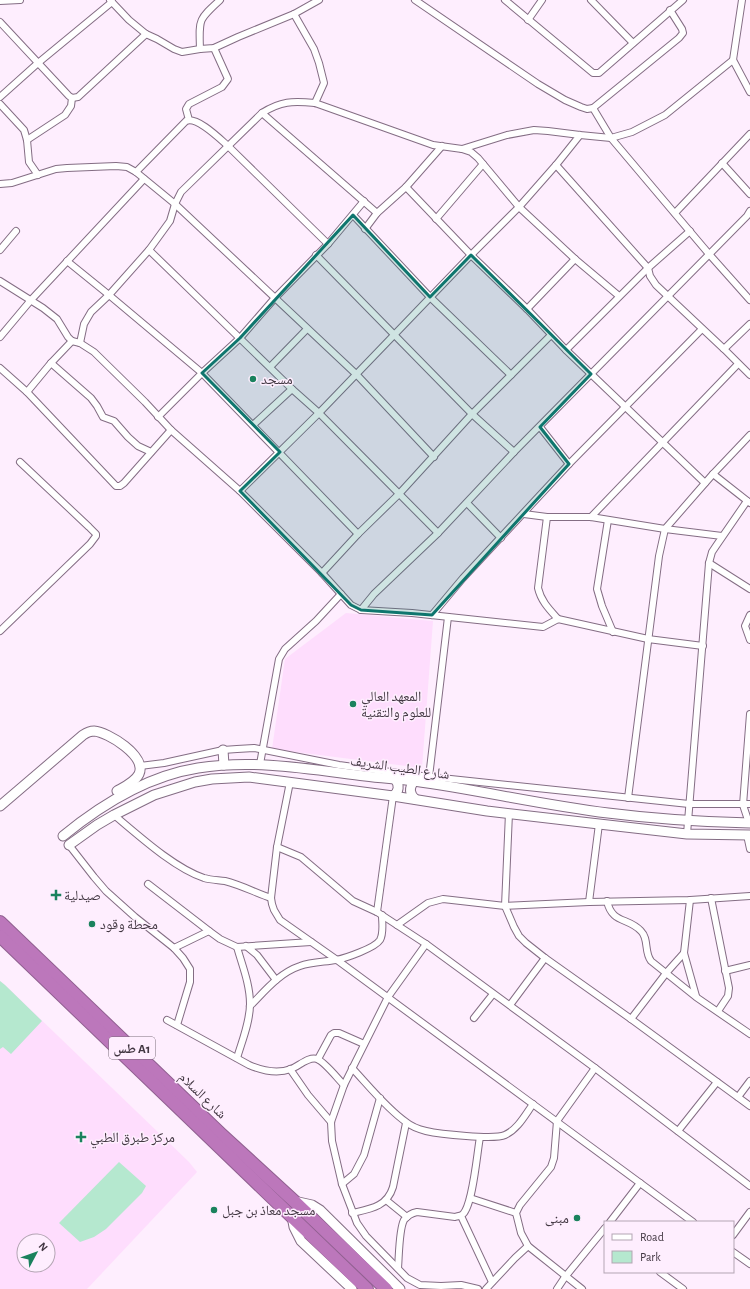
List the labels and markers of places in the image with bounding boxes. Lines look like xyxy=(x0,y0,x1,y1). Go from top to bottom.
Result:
place label: مسجد xyxy=(261,373,293,387)
marker: مسجد xyxy=(248,374,258,384)
place label: المعهد العالي للعلوم والتقنية xyxy=(361,690,431,722)
marker: المعهد العالي للعلوم والتقنية xyxy=(348,699,358,709)
place label: صيدلية xyxy=(64,889,101,903)
marker: صيدلية xyxy=(51,890,61,900)
place label: محطة وقود xyxy=(100,918,158,933)
marker: محطة وقود xyxy=(87,919,97,929)
marker: مركز طبرق الطبي xyxy=(75,1131,87,1143)
place label: مركز طبرق الطبي xyxy=(90,1131,175,1149)
place label: مسجد معاذ بن جبل xyxy=(222,1204,315,1219)
marker: مسجد معاذ بن جبل xyxy=(209,1205,219,1215)
place label: مبنى xyxy=(545,1212,569,1227)
marker: مبنى xyxy=(572,1213,582,1223)

